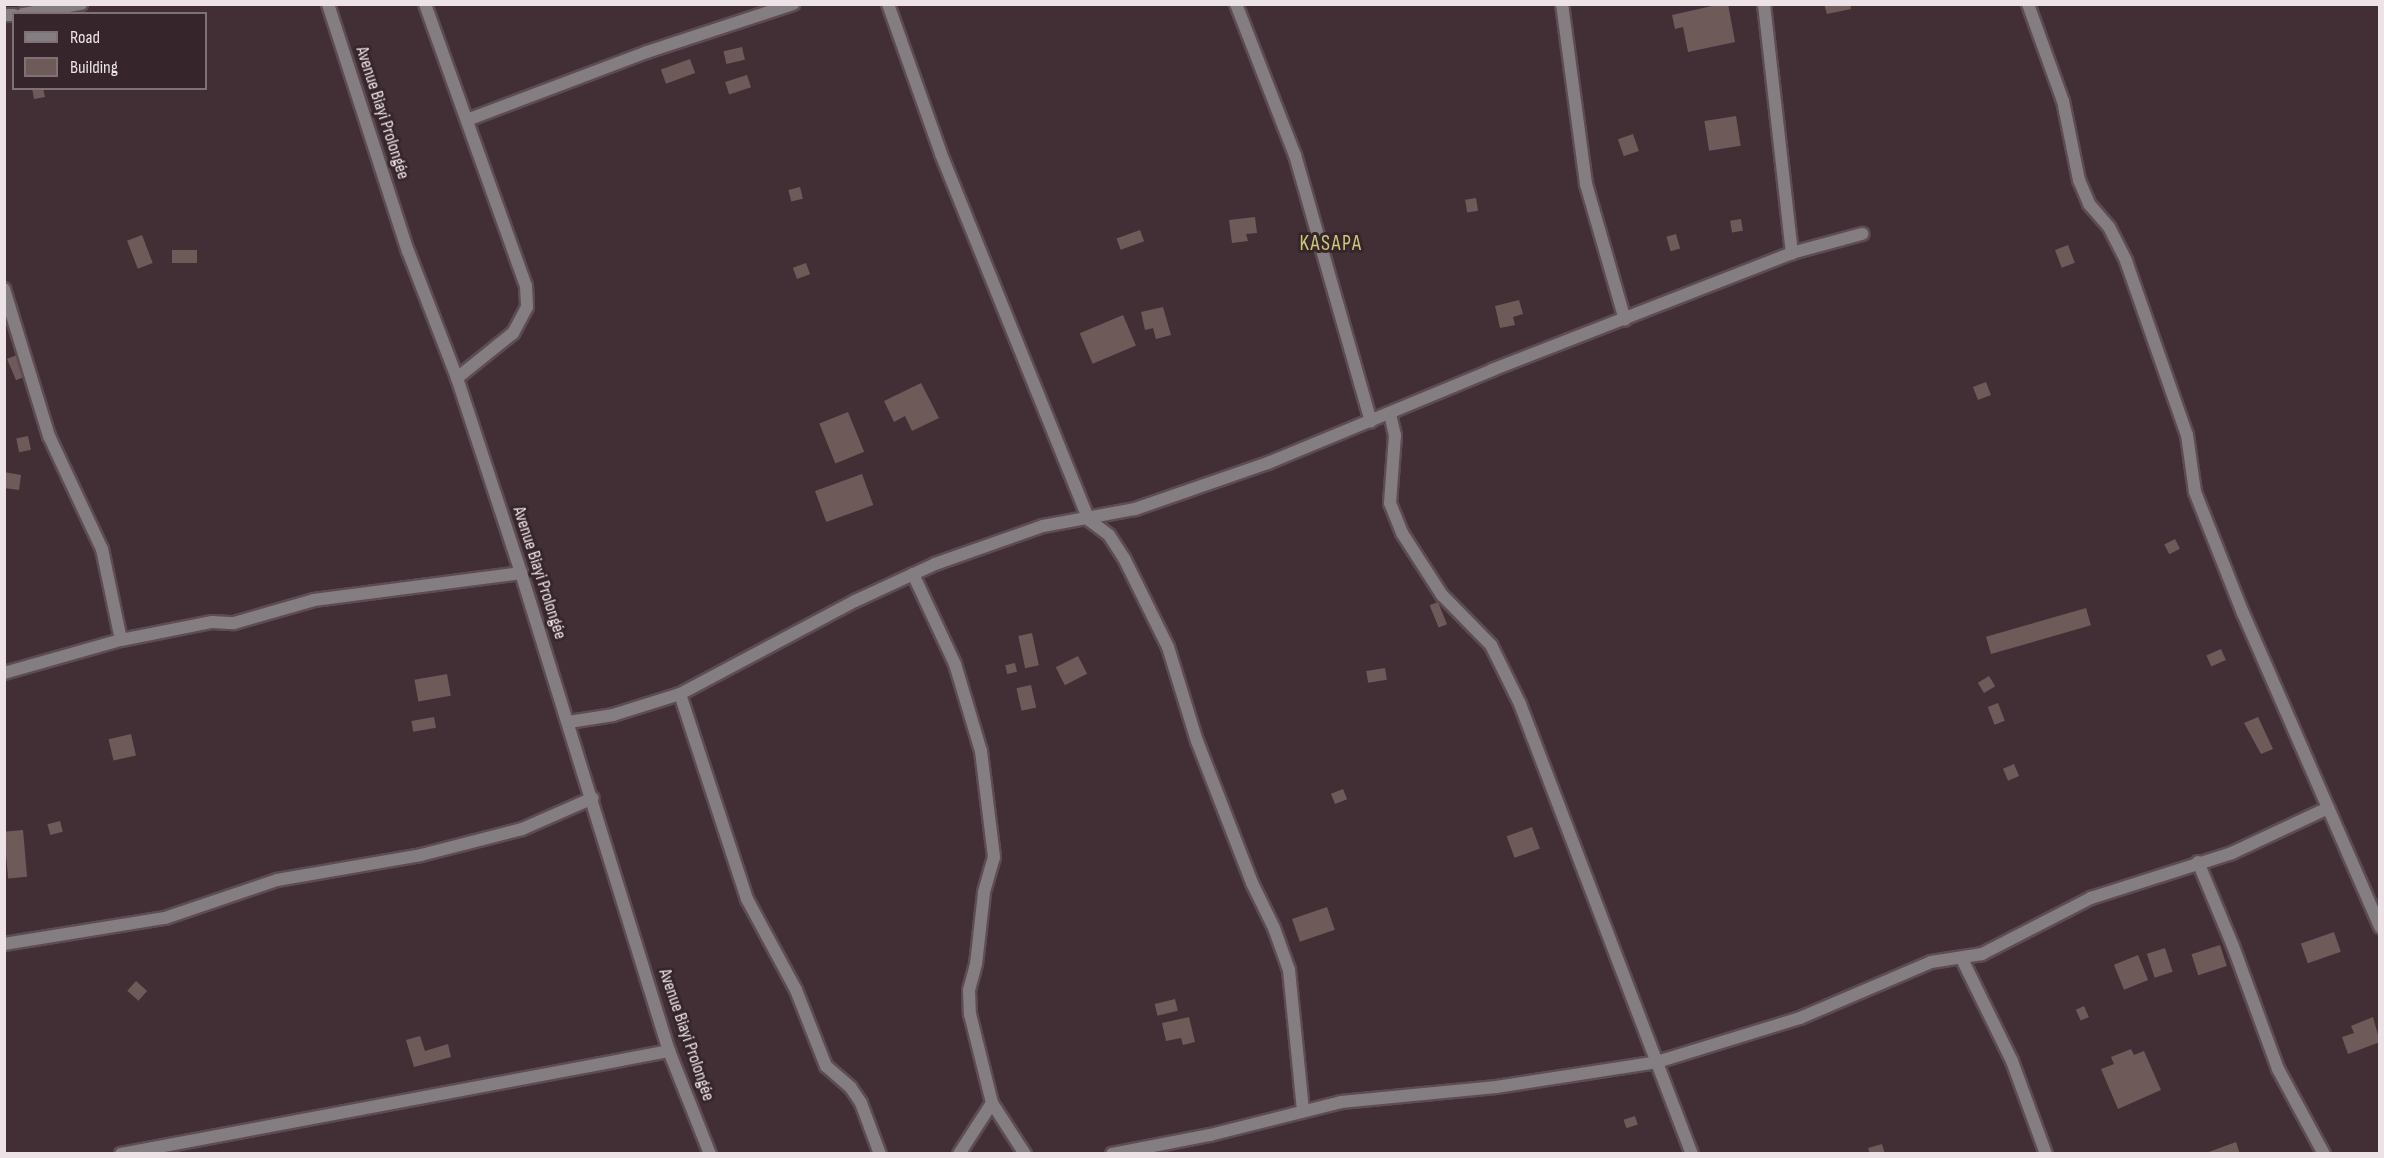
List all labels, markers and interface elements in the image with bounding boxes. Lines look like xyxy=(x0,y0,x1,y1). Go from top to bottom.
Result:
legend xyxy=(12,12,207,90)
text: Road xyxy=(70,27,100,48)
street label: Avenue Biayi Prolongée xyxy=(350,44,414,182)
text: Building xyxy=(70,57,118,78)
district label: KASAPA xyxy=(1300,231,1362,257)
street label: Avenue Biayi Prolongée xyxy=(507,504,571,642)
street label: Avenue Biayi Prolongée xyxy=(653,966,719,1104)

